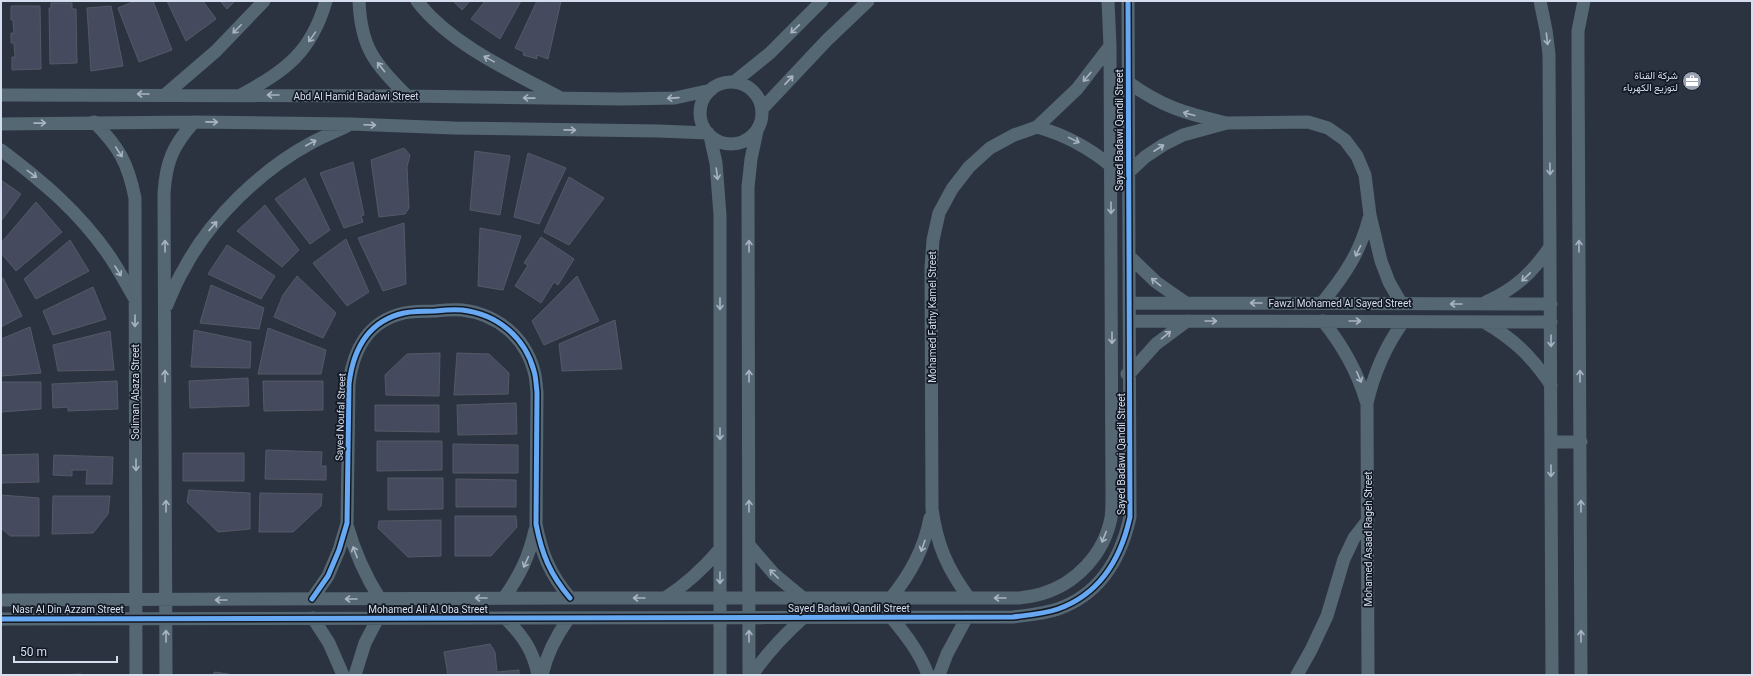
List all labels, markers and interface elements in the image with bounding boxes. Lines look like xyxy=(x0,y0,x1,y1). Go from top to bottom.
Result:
one-way arrow xyxy=(232,24,242,34)
one-way arrow xyxy=(790,24,800,34)
one-way arrow xyxy=(307,31,315,43)
one-way arrow xyxy=(1543,32,1551,45)
one-way arrow xyxy=(484,55,496,63)
one-way arrow xyxy=(376,62,385,73)
street label: Sayed Badawi Qandil Street xyxy=(1114,69,1125,191)
place label: شركة القناة لتوزيع الكهرباء xyxy=(1623,70,1678,94)
office icon: شركة القناة لتوزيع الكهرباء xyxy=(1681,70,1703,92)
one-way arrow xyxy=(1083,72,1092,82)
one-way arrow xyxy=(784,75,794,85)
one-way arrow xyxy=(137,90,150,98)
one-way arrow xyxy=(267,91,280,99)
street label: Abd Al Hamid Badawi Street xyxy=(293,91,419,102)
one-way arrow xyxy=(523,94,536,101)
one-way arrow xyxy=(667,94,680,101)
one-way arrow xyxy=(1183,110,1196,117)
one-way arrow xyxy=(205,118,218,126)
one-way arrow xyxy=(33,119,46,127)
one-way arrow xyxy=(363,121,376,129)
one-way arrow xyxy=(563,126,576,134)
one-way arrow xyxy=(1068,137,1080,144)
one-way arrow xyxy=(305,139,317,146)
one-way arrow xyxy=(1153,144,1164,152)
one-way arrow xyxy=(115,146,123,157)
one-way arrow xyxy=(1546,162,1554,175)
one-way arrow xyxy=(713,168,721,181)
one-way arrow xyxy=(27,169,38,178)
one-way arrow xyxy=(1107,201,1115,214)
one-way arrow xyxy=(208,221,217,232)
one-way arrow xyxy=(161,240,169,253)
one-way arrow xyxy=(745,240,753,253)
one-way arrow xyxy=(1575,240,1583,253)
one-way arrow xyxy=(1354,245,1361,257)
street label: Mohamed Fathy Kamel Street xyxy=(927,251,938,383)
one-way arrow xyxy=(114,265,122,276)
one-way arrow xyxy=(1521,272,1531,281)
one-way arrow xyxy=(1150,278,1161,287)
one-way arrow xyxy=(716,297,724,310)
street label: Fawzi Mohamed Al Sayed Street xyxy=(1269,298,1411,309)
one-way arrow xyxy=(1250,299,1263,307)
one-way arrow xyxy=(1450,300,1463,308)
one-way arrow xyxy=(131,314,139,327)
one-way arrow xyxy=(1204,317,1217,325)
one-way arrow xyxy=(1348,317,1361,325)
one-way arrow xyxy=(1108,331,1116,344)
one-way arrow xyxy=(1161,331,1172,340)
one-way arrow xyxy=(1547,334,1555,347)
street label: Soliman Abaza Street xyxy=(130,344,141,440)
one-way arrow xyxy=(161,370,169,383)
one-way arrow xyxy=(745,370,753,383)
one-way arrow xyxy=(1576,370,1584,383)
one-way arrow xyxy=(1355,371,1363,383)
street label: Sayed Noufal Street xyxy=(333,373,348,461)
street label: Sayed Badawi Qandil Street xyxy=(1116,393,1127,515)
one-way arrow xyxy=(716,427,724,440)
one-way arrow xyxy=(132,458,140,471)
one-way arrow xyxy=(1548,464,1555,477)
street label: Mohamed Asaad Rageh Street xyxy=(1363,471,1374,607)
one-way arrow xyxy=(162,500,169,513)
one-way arrow xyxy=(745,500,753,513)
one-way arrow xyxy=(1577,500,1585,513)
one-way arrow xyxy=(1100,530,1108,542)
one-way arrow xyxy=(918,540,926,552)
one-way arrow xyxy=(351,547,359,559)
one-way arrow xyxy=(521,555,529,567)
one-way arrow xyxy=(769,569,779,579)
one-way arrow xyxy=(716,571,724,584)
one-way arrow xyxy=(475,594,488,602)
one-way arrow xyxy=(633,594,646,602)
one-way arrow xyxy=(994,594,1007,602)
one-way arrow xyxy=(345,595,358,603)
one-way arrow xyxy=(215,596,228,603)
street label: Sayed Badawi Qandil Street xyxy=(788,603,910,614)
street label: Nasr Al Din Azzam Street xyxy=(12,604,124,615)
street label: Mohamed Ali Al Oba Street xyxy=(368,604,488,615)
one-way arrow xyxy=(162,630,170,643)
one-way arrow xyxy=(745,630,753,643)
one-way arrow xyxy=(1577,630,1585,643)
scale bar xyxy=(14,638,117,664)
text: 50 m xyxy=(20,645,47,659)

